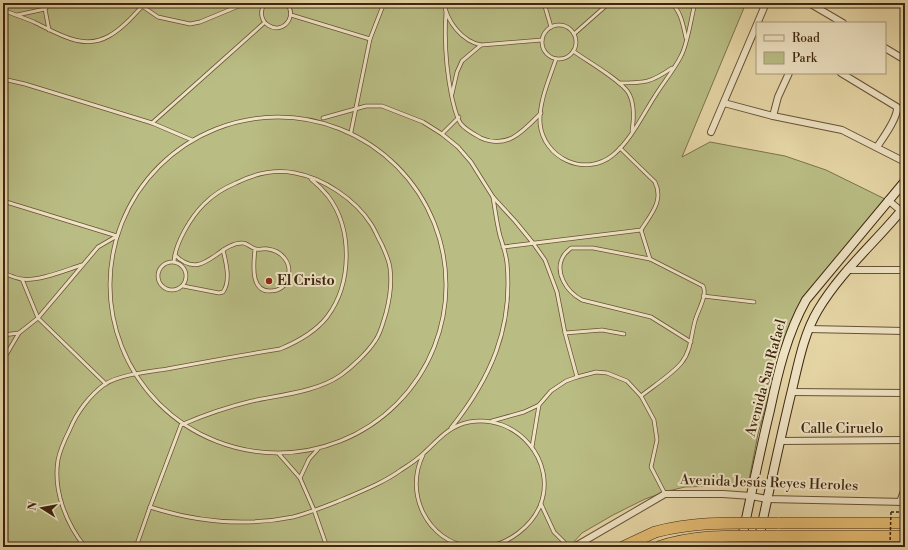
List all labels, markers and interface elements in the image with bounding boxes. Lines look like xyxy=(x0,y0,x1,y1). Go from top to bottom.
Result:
legend xyxy=(756,22,886,74)
text: Road xyxy=(792,31,820,46)
text: Park xyxy=(792,51,818,66)
place label: El Cristo xyxy=(277,272,335,290)
marker: El Cristo xyxy=(264,276,274,286)
street label: Avenida San Rafael xyxy=(741,317,790,439)
street label: Calle Ciruelo xyxy=(801,420,883,438)
street label: Avenida Jesús Reyes Heroles xyxy=(679,471,858,495)
north arrow xyxy=(22,488,62,528)
text: N xyxy=(25,500,41,512)

